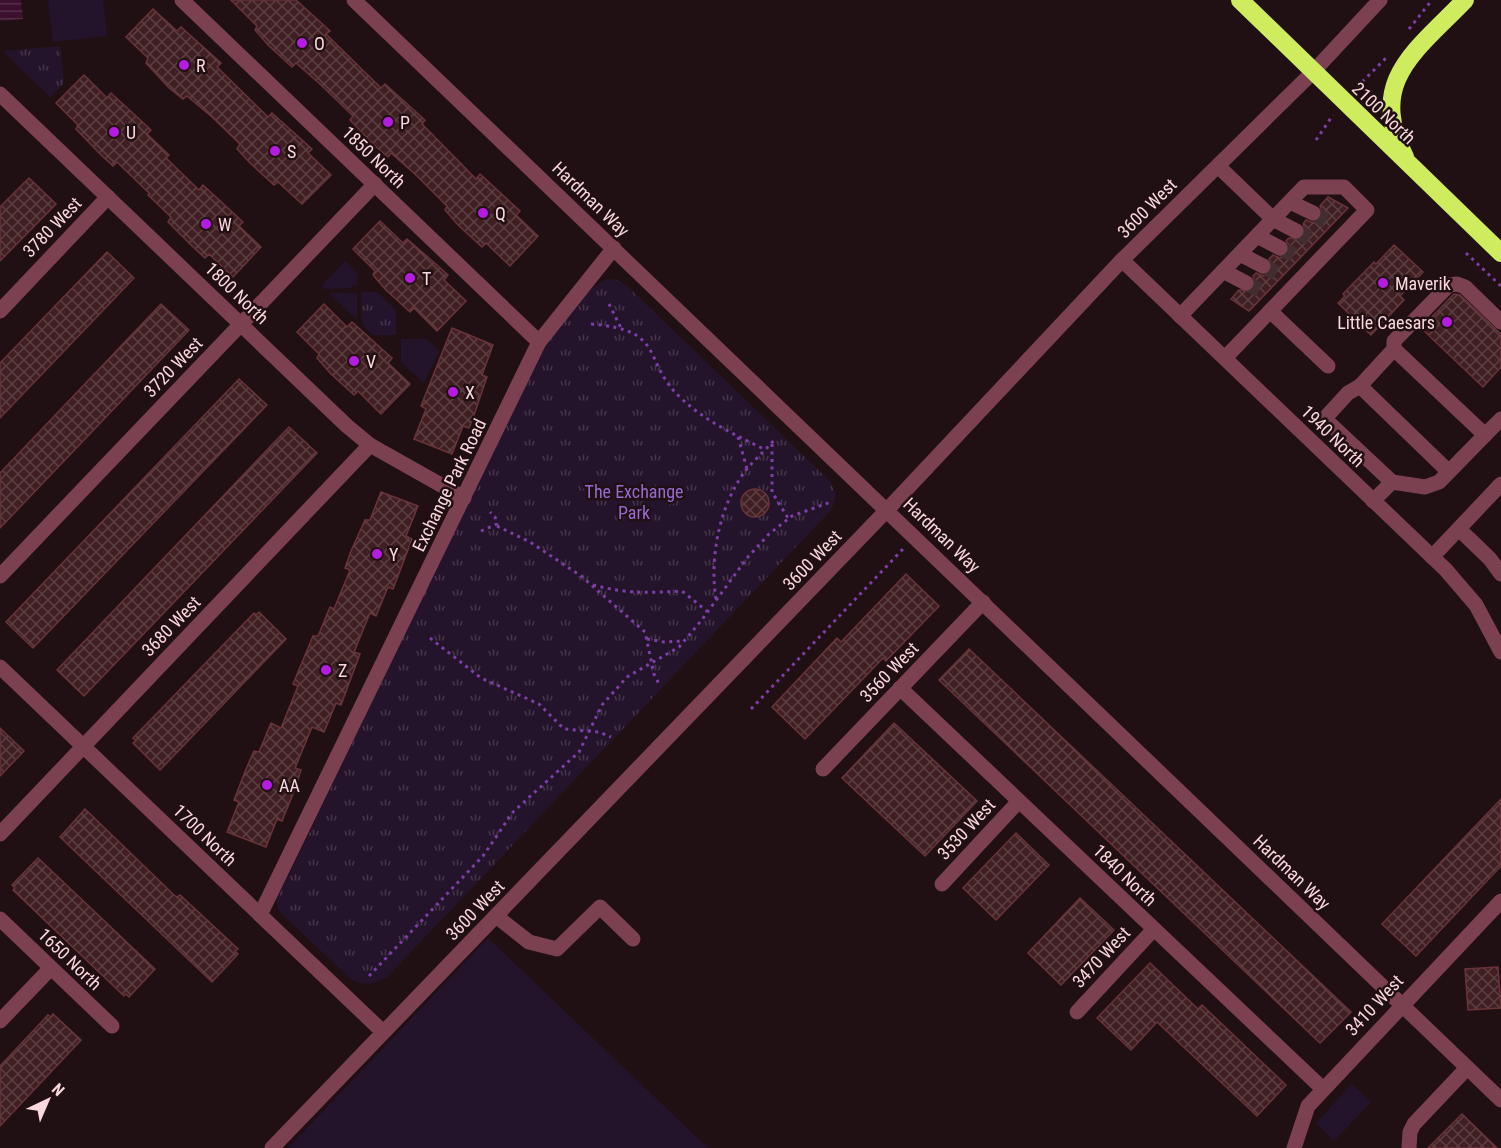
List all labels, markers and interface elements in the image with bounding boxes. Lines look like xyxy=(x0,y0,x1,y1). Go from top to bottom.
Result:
place label: O xyxy=(314,33,325,54)
marker: O xyxy=(295,36,309,50)
place label: R xyxy=(196,55,206,76)
marker: R xyxy=(177,58,191,72)
street label: 2100 North xyxy=(1348,78,1420,148)
place label: P xyxy=(400,112,410,133)
marker: P xyxy=(381,115,395,129)
place label: U xyxy=(126,122,136,143)
street label: 1850 North xyxy=(338,122,410,192)
marker: U xyxy=(107,125,121,139)
place label: S xyxy=(287,141,296,162)
marker: S xyxy=(268,144,282,158)
street label: Hardman Way xyxy=(548,157,634,241)
street label: 3600 West xyxy=(1113,174,1181,242)
street label: 3780 West xyxy=(18,193,86,261)
place label: Q xyxy=(495,203,506,224)
marker: Q xyxy=(476,206,490,220)
place label: W xyxy=(218,214,232,235)
marker: W xyxy=(199,217,213,231)
street label: 1800 North xyxy=(201,258,273,328)
place label: T xyxy=(422,268,431,289)
marker: T xyxy=(403,271,417,285)
place label: Maverik xyxy=(1395,273,1451,294)
marker: Maverik xyxy=(1376,276,1390,290)
place label: Little Caesars xyxy=(1337,312,1435,333)
marker: Little Caesars xyxy=(1440,315,1454,329)
street label: 3720 West xyxy=(139,333,207,401)
place label: V xyxy=(366,351,376,372)
marker: V xyxy=(347,354,361,368)
place label: X xyxy=(465,382,475,403)
marker: X xyxy=(446,385,460,399)
street label: 1940 North xyxy=(1297,401,1369,471)
street label: Exchange Park Road xyxy=(408,415,490,555)
park label: The Exchange Park xyxy=(585,481,683,523)
street label: Hardman Way xyxy=(899,493,985,577)
street label: 3600 West xyxy=(778,526,846,594)
place label: Y xyxy=(389,544,399,565)
marker: Y xyxy=(370,547,384,561)
street label: 3680 West xyxy=(137,592,205,660)
street label: 3560 West xyxy=(855,638,923,706)
place label: Z xyxy=(338,660,347,681)
marker: Z xyxy=(319,663,333,677)
place label: AA xyxy=(279,775,300,796)
marker: AA xyxy=(260,778,274,792)
street label: 3530 West xyxy=(933,794,999,864)
street label: 1700 North xyxy=(169,800,241,870)
street label: Hardman Way xyxy=(1249,830,1335,914)
street label: 1840 North xyxy=(1089,840,1161,910)
street label: 3600 West xyxy=(441,876,509,944)
street label: 3470 West xyxy=(1068,922,1134,992)
street label: 1650 North xyxy=(34,924,106,994)
street label: 3410 West xyxy=(1341,970,1407,1040)
north arrow xyxy=(18,1070,78,1130)
text: N xyxy=(48,1079,68,1100)

